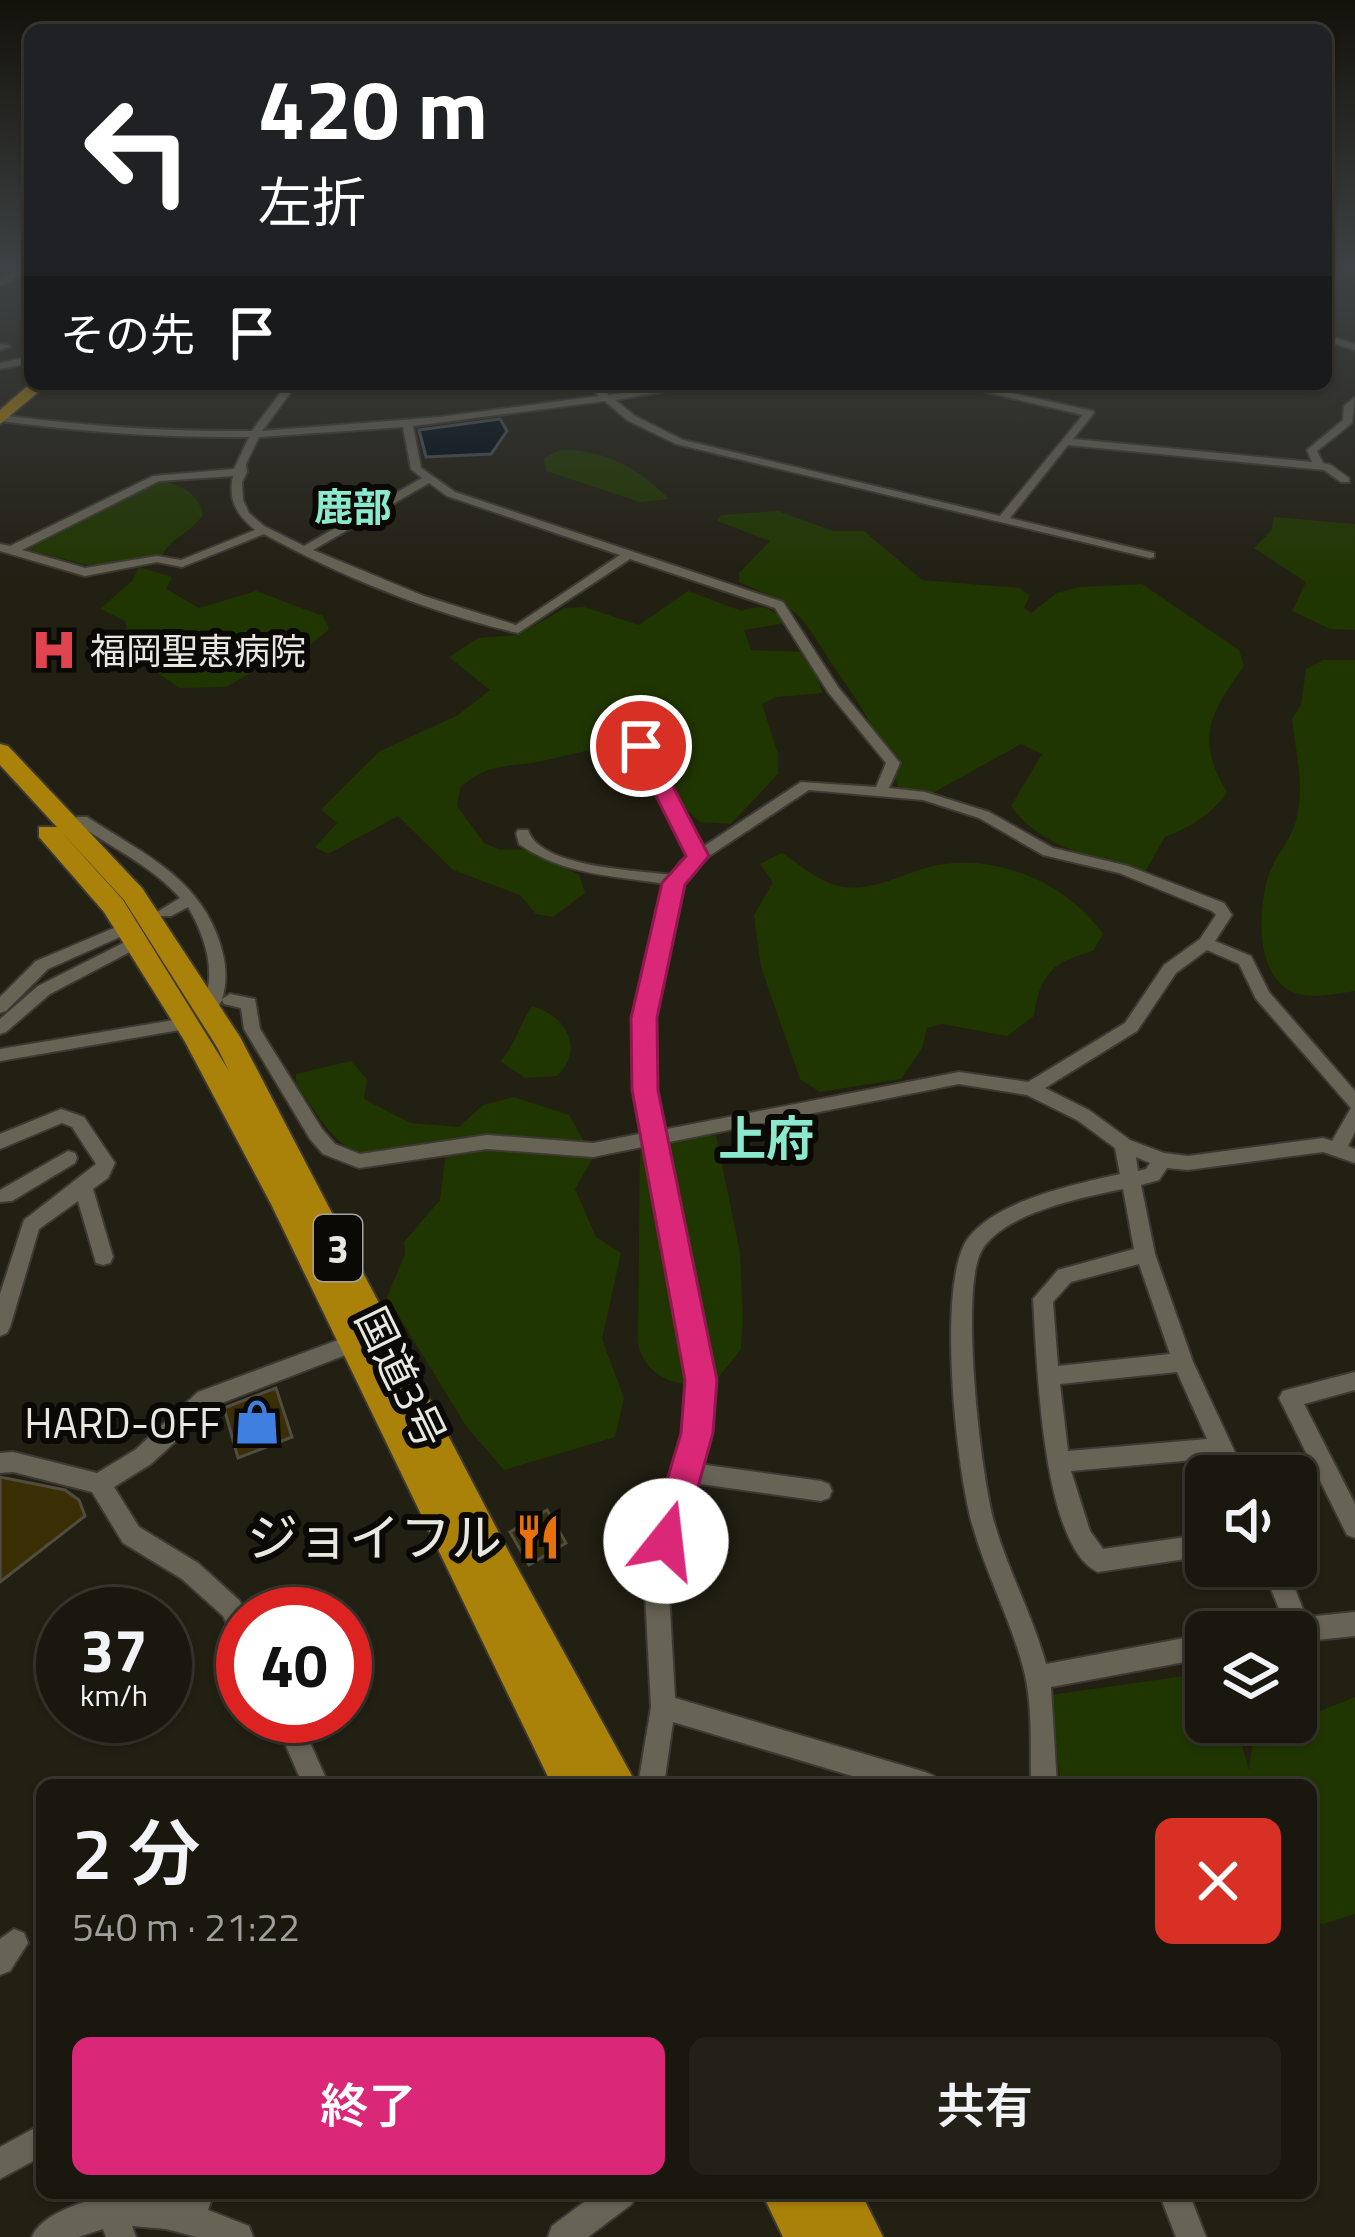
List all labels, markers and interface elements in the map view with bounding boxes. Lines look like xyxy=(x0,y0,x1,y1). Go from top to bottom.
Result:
text: 420 m xyxy=(258,44,488,172)
icon: left xyxy=(60,72,216,228)
text: 左折 xyxy=(258,161,366,243)
text: その先 xyxy=(60,300,195,368)
icon: arrive xyxy=(219,300,285,366)
district label: 鹿部 xyxy=(314,477,392,536)
place label: 福岡聖恵病院 xyxy=(90,623,306,678)
hospital icon: 福岡聖恵病院 xyxy=(29,625,79,675)
pin xyxy=(590,695,692,797)
icon: arrive xyxy=(608,713,674,779)
district label: 上府 xyxy=(718,1102,814,1175)
road number: 3 xyxy=(314,1215,362,1281)
street label: 国道3号 xyxy=(340,1296,464,1458)
place label: HARD-OFF xyxy=(24,1390,221,1454)
shop icon: HARD-OFF xyxy=(232,1397,282,1447)
map controls xyxy=(1185,1455,1317,1743)
button: sound xyxy=(1185,1455,1317,1587)
position arrow xyxy=(603,1478,729,1604)
place label: ジョイフル xyxy=(247,1498,502,1576)
restaurant icon: ジョイフル xyxy=(513,1512,563,1562)
speed limit sign: 40 xyxy=(216,1587,372,1743)
text: 37 xyxy=(80,1604,148,1695)
button: layers xyxy=(1185,1611,1317,1743)
text: km/h xyxy=(80,1672,148,1718)
text: 2 分 xyxy=(72,1797,200,1907)
button: close xyxy=(1155,1818,1281,1944)
text: 540 m · 21:22 xyxy=(72,1897,300,1956)
button: 終了 xyxy=(72,2037,665,2175)
button: 共有 xyxy=(689,2037,1281,2175)

